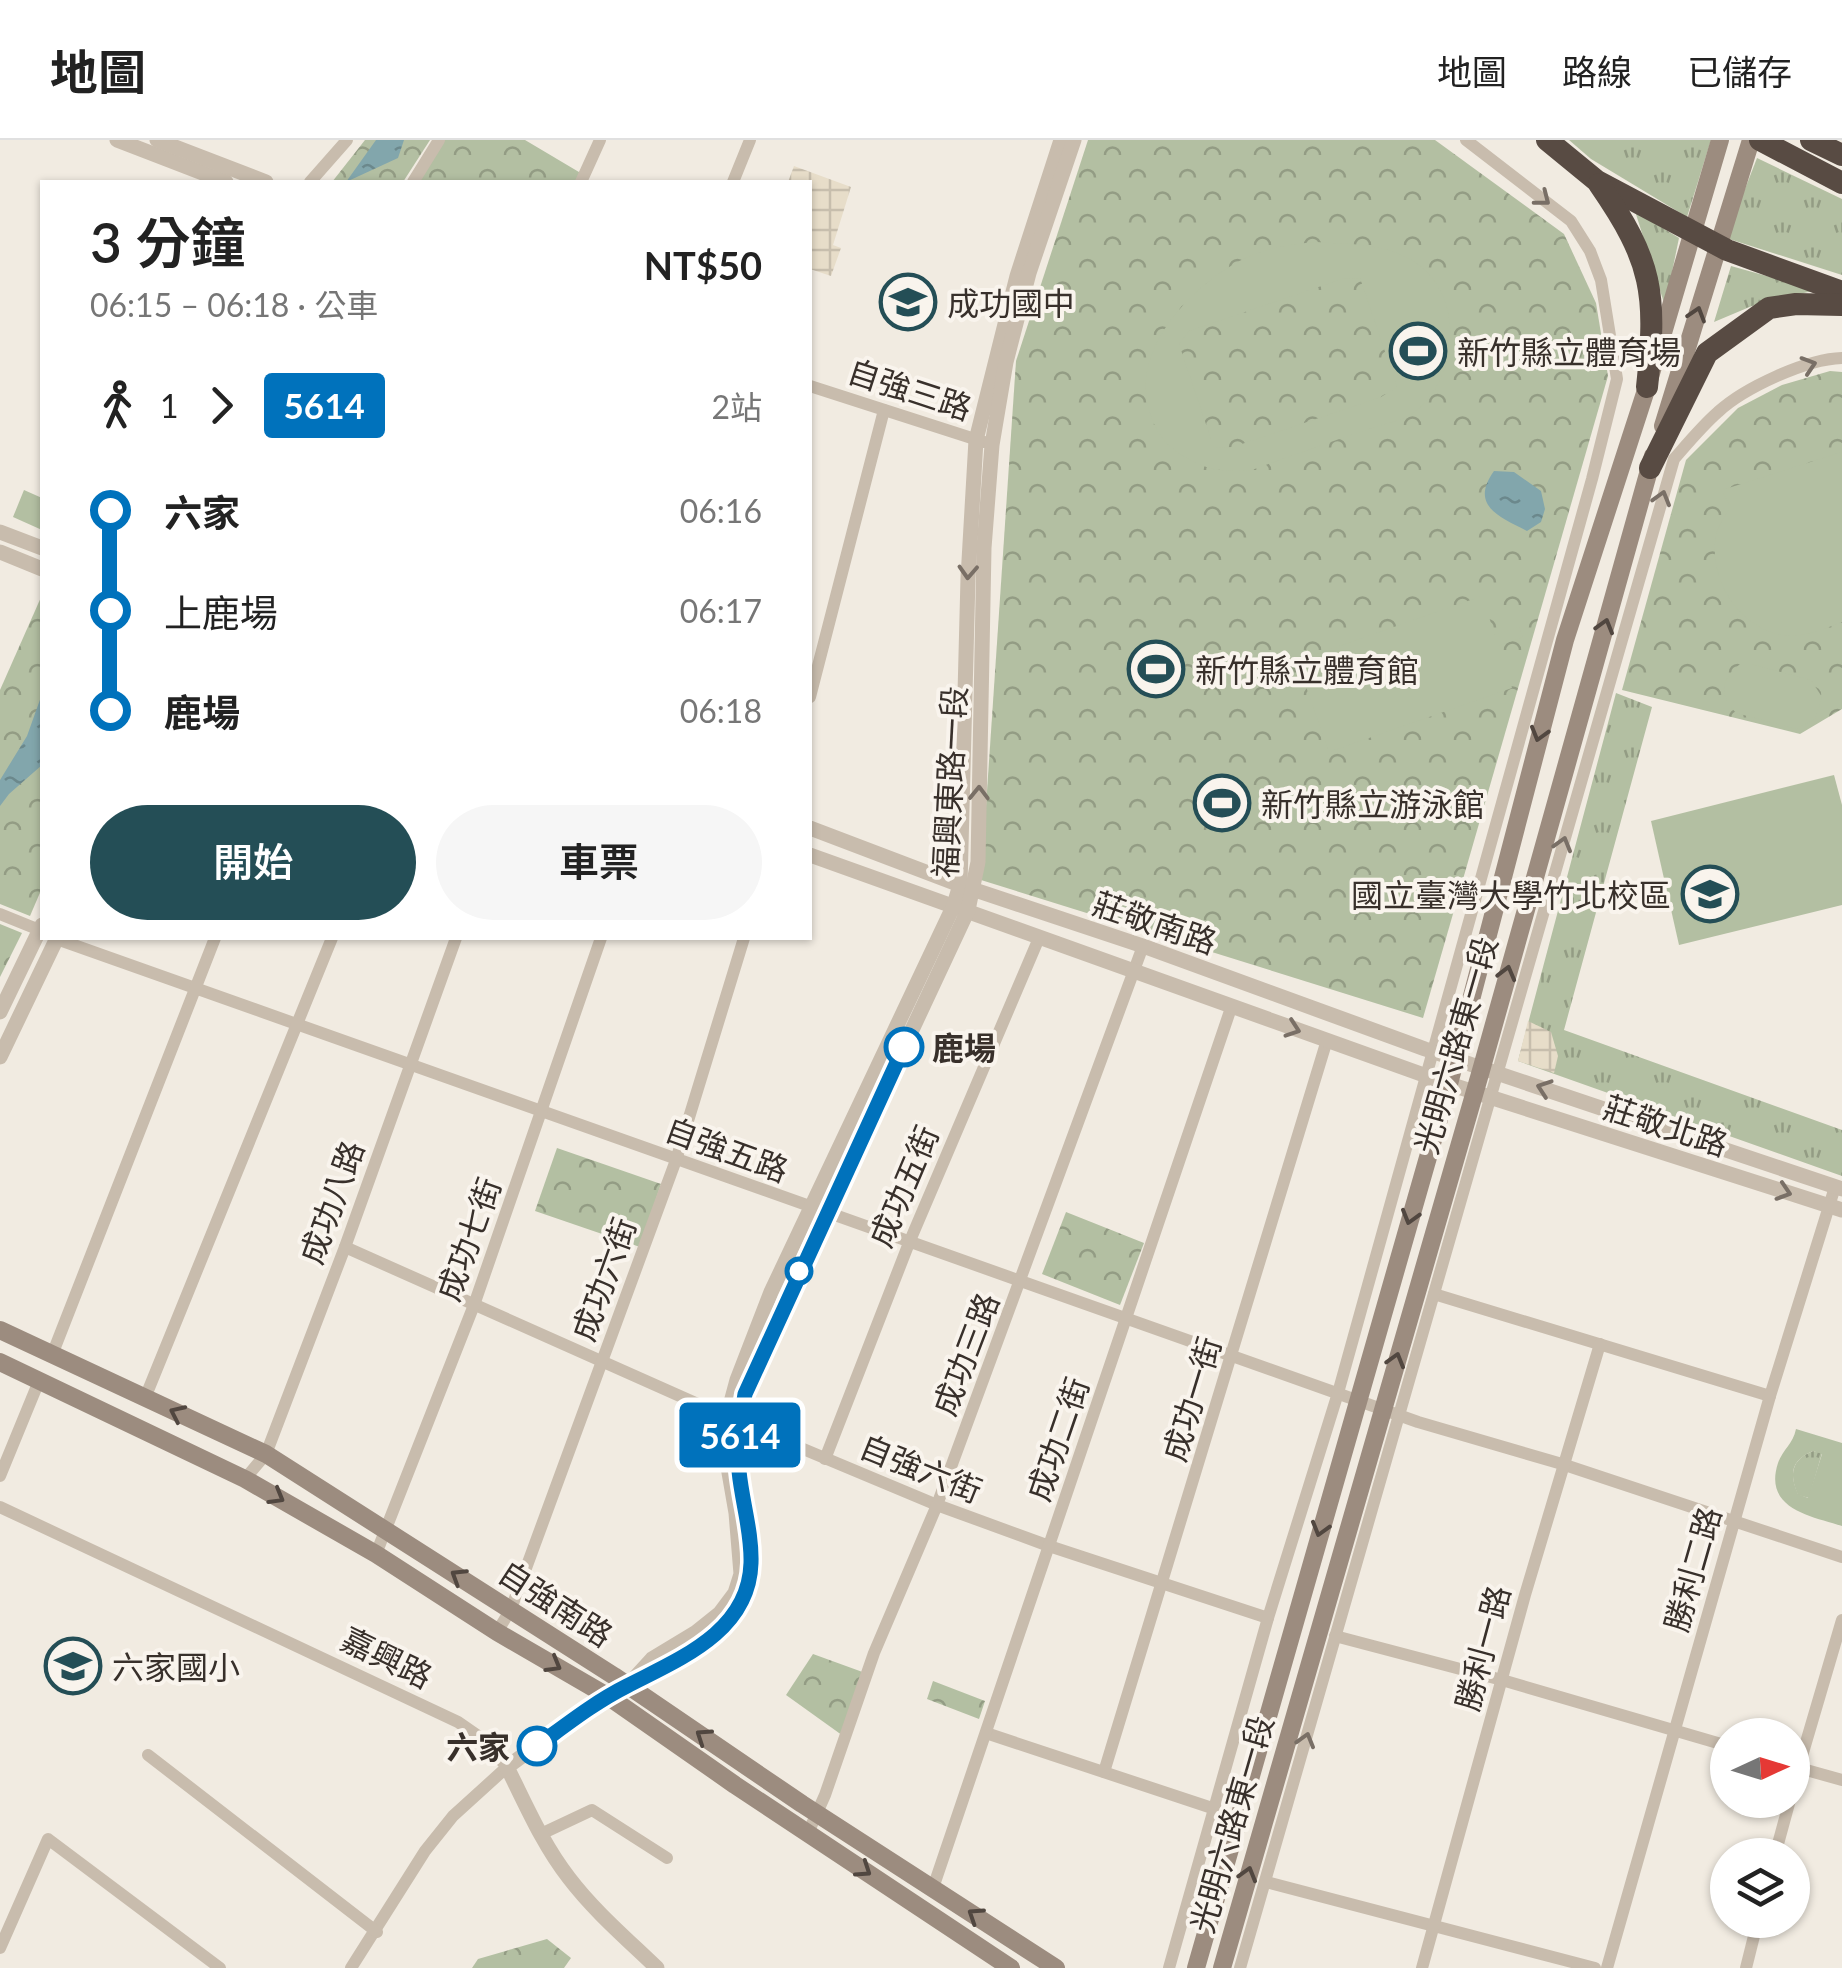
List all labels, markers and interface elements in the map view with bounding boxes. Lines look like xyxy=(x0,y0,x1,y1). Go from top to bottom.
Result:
text: 地圖 xyxy=(50,43,146,100)
text: 地圖 xyxy=(1437,50,1507,92)
text: 路線 xyxy=(1562,50,1632,92)
text: 已儲存 xyxy=(1687,50,1792,92)
one-way arrow xyxy=(1532,187,1550,205)
text: 3 分鐘 xyxy=(90,209,246,275)
text: NT$50 xyxy=(644,242,762,288)
school or university icon: 成功國中 xyxy=(878,272,938,332)
place label: 成功國中 xyxy=(947,283,1075,322)
text: 06:15 – 06:18 · 公車 xyxy=(90,285,378,324)
one-way arrow xyxy=(1685,307,1706,324)
sports icon: 新竹縣立體育場 xyxy=(1388,321,1448,381)
place label: 新竹縣立體育場 xyxy=(1457,332,1681,371)
street label: 自強三路 xyxy=(843,351,977,427)
one-way arrow xyxy=(1800,357,1817,377)
icon: walk xyxy=(90,378,145,433)
icon: forward xyxy=(194,378,249,433)
text: 5614 xyxy=(284,384,365,426)
text: 1 xyxy=(160,386,179,425)
text: 2站 xyxy=(711,387,762,426)
text: 六家 xyxy=(164,489,240,535)
one-way arrow xyxy=(1650,490,1671,507)
text: 06:16 xyxy=(680,491,762,530)
one-way arrow xyxy=(958,565,979,581)
text: 上鹿場 xyxy=(164,589,278,635)
text: 06:17 xyxy=(680,591,762,630)
one-way arrow xyxy=(1593,618,1614,635)
sports icon: 新竹縣立體育館 xyxy=(1126,639,1186,699)
place label: 新竹縣立體育館 xyxy=(1195,650,1419,689)
street label: 福興東路一段 xyxy=(925,685,973,879)
text: 鹿場 xyxy=(164,689,240,735)
text: 06:18 xyxy=(680,691,762,730)
one-way arrow xyxy=(1530,725,1551,742)
sports icon: 新竹縣立游泳館 xyxy=(1192,773,1252,833)
one-way arrow xyxy=(969,784,990,800)
place label: 新竹縣立游泳館 xyxy=(1261,784,1485,823)
button: 開始 xyxy=(90,805,416,920)
button: 車票 xyxy=(436,805,762,920)
one-way arrow xyxy=(1551,836,1572,853)
school or university icon: 國立臺灣大學竹北校區 xyxy=(1680,864,1740,924)
place label: 國立臺灣大學竹北校區 xyxy=(1351,875,1671,914)
street label: 莊敬南路 xyxy=(1088,883,1222,961)
street label: 光明六路東一段 xyxy=(1405,932,1505,1158)
one-way arrow xyxy=(1496,965,1517,982)
one-way arrow xyxy=(1283,1017,1300,1037)
marker: 鹿場 xyxy=(885,1028,923,1066)
place label: 鹿場 xyxy=(932,1028,996,1067)
one-way arrow xyxy=(1536,1079,1553,1100)
street label: 莊敬北路 xyxy=(1599,1087,1733,1163)
street label: 自強五路 xyxy=(660,1109,794,1189)
street label: 成功五街 xyxy=(860,1119,946,1253)
street label: 成功八路 xyxy=(291,1135,371,1269)
street label: 成功七街 xyxy=(428,1172,508,1306)
one-way arrow xyxy=(1774,1180,1791,1201)
one-way arrow xyxy=(1401,1208,1422,1225)
street label: 成功六街 xyxy=(563,1212,643,1346)
unlabelled marker xyxy=(786,1258,812,1284)
street label: 成功三路 xyxy=(924,1287,1006,1421)
street label: 成功一街 xyxy=(1154,1332,1228,1466)
one-way arrow xyxy=(1384,1352,1405,1369)
street label: 成功二街 xyxy=(1018,1372,1096,1506)
line badge: 5614 xyxy=(670,1402,810,1468)
one-way arrow xyxy=(169,1406,187,1426)
text: 5614 xyxy=(699,1414,781,1456)
street label: 自強六街 xyxy=(854,1426,988,1510)
one-way arrow xyxy=(266,1485,284,1504)
street label: 勝利二路 xyxy=(1656,1502,1728,1636)
one-way arrow xyxy=(1311,1520,1332,1537)
street label: 自強南路 xyxy=(492,1552,620,1654)
one-way arrow xyxy=(451,1569,469,1588)
street label: 勝利一路 xyxy=(1447,1581,1517,1715)
street label: 嘉興路 xyxy=(335,1618,439,1696)
school or university icon: 六家國小 xyxy=(43,1636,103,1696)
place label: 六家國小 xyxy=(112,1647,240,1686)
one-way arrow xyxy=(544,1653,562,1672)
street label: 光明六路東一段 xyxy=(1181,1711,1281,1937)
north arrow xyxy=(1710,1718,1810,1818)
map controls xyxy=(1710,1718,1810,1938)
place label: 六家 xyxy=(446,1727,510,1766)
marker: 六家 xyxy=(518,1727,556,1765)
one-way arrow xyxy=(696,1730,715,1748)
one-way arrow xyxy=(1294,1732,1315,1749)
button: layers xyxy=(1710,1838,1810,1938)
one-way arrow xyxy=(853,1857,871,1876)
one-way arrow xyxy=(1237,1866,1258,1883)
one-way arrow xyxy=(967,1908,985,1927)

